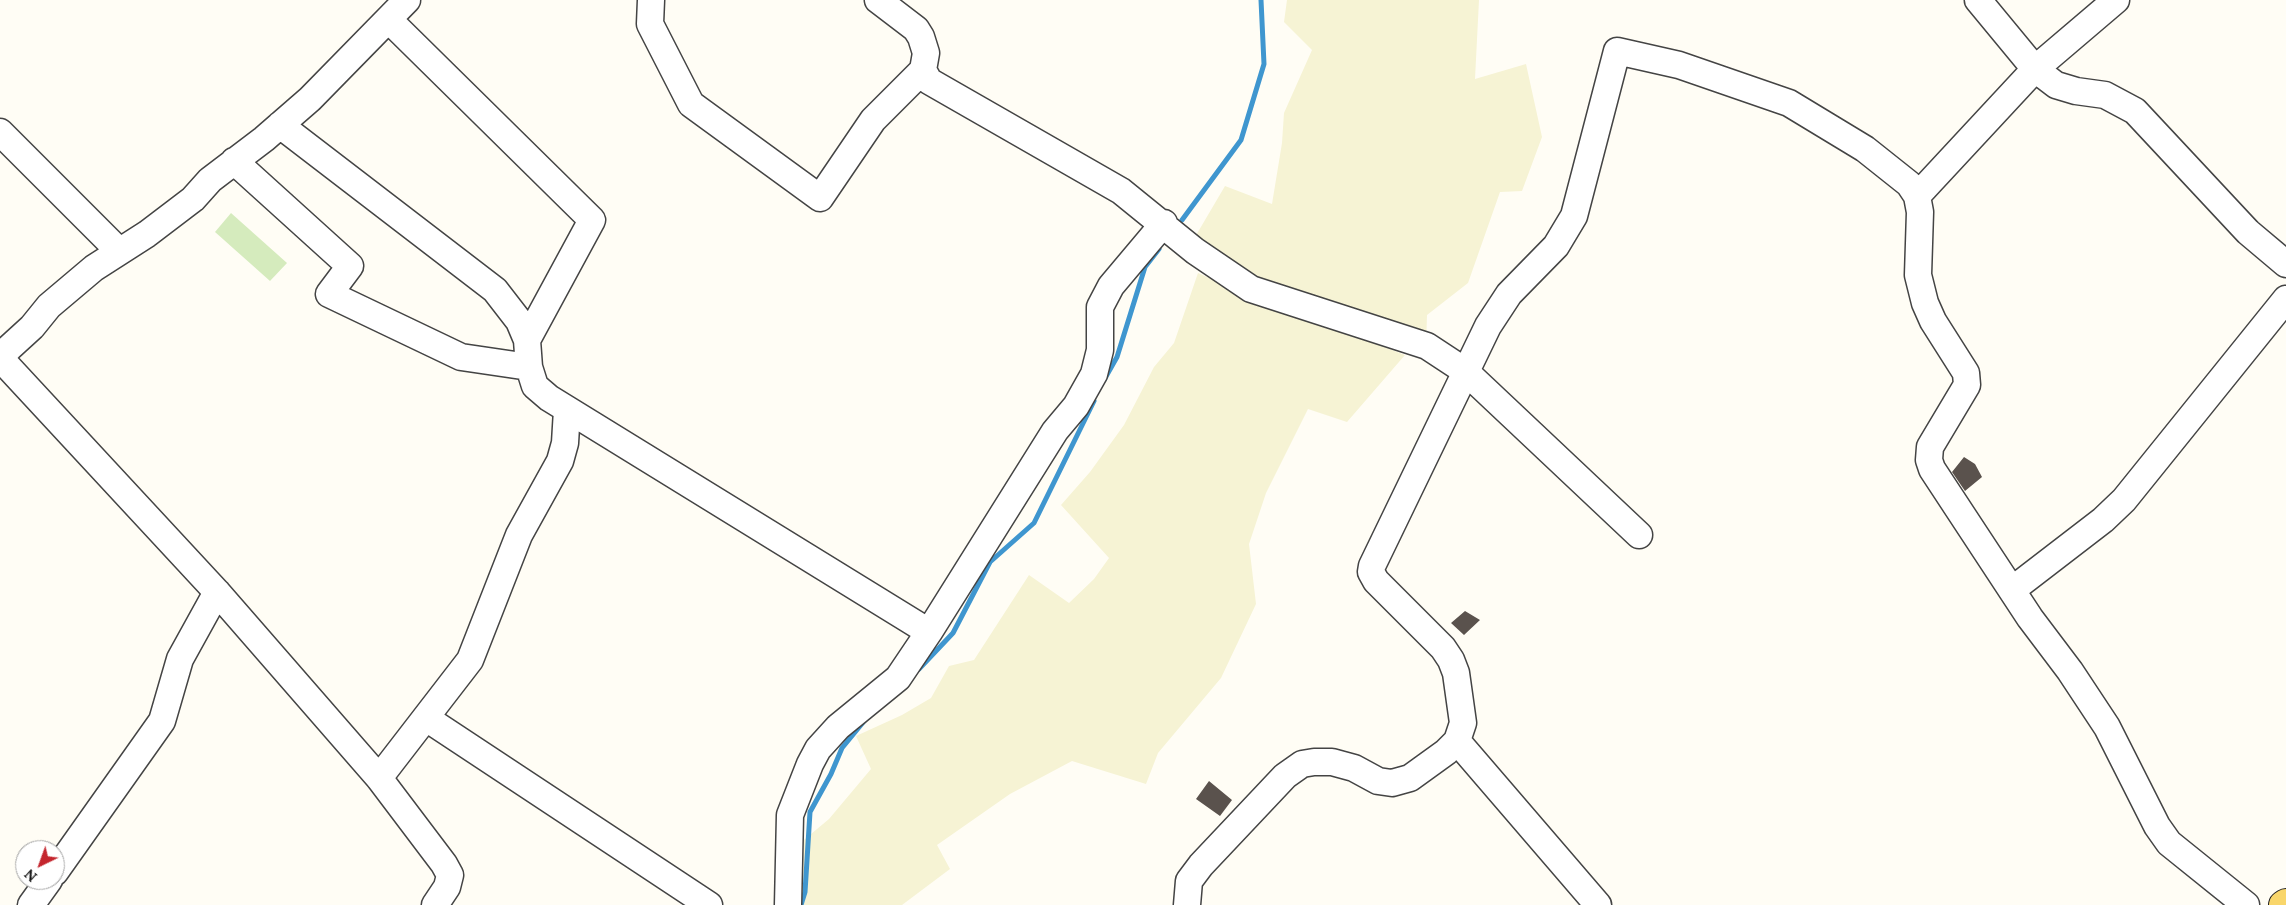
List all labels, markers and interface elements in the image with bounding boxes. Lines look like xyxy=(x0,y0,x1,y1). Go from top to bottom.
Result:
north arrow xyxy=(15,840,65,890)
text: N xyxy=(21,865,41,886)

